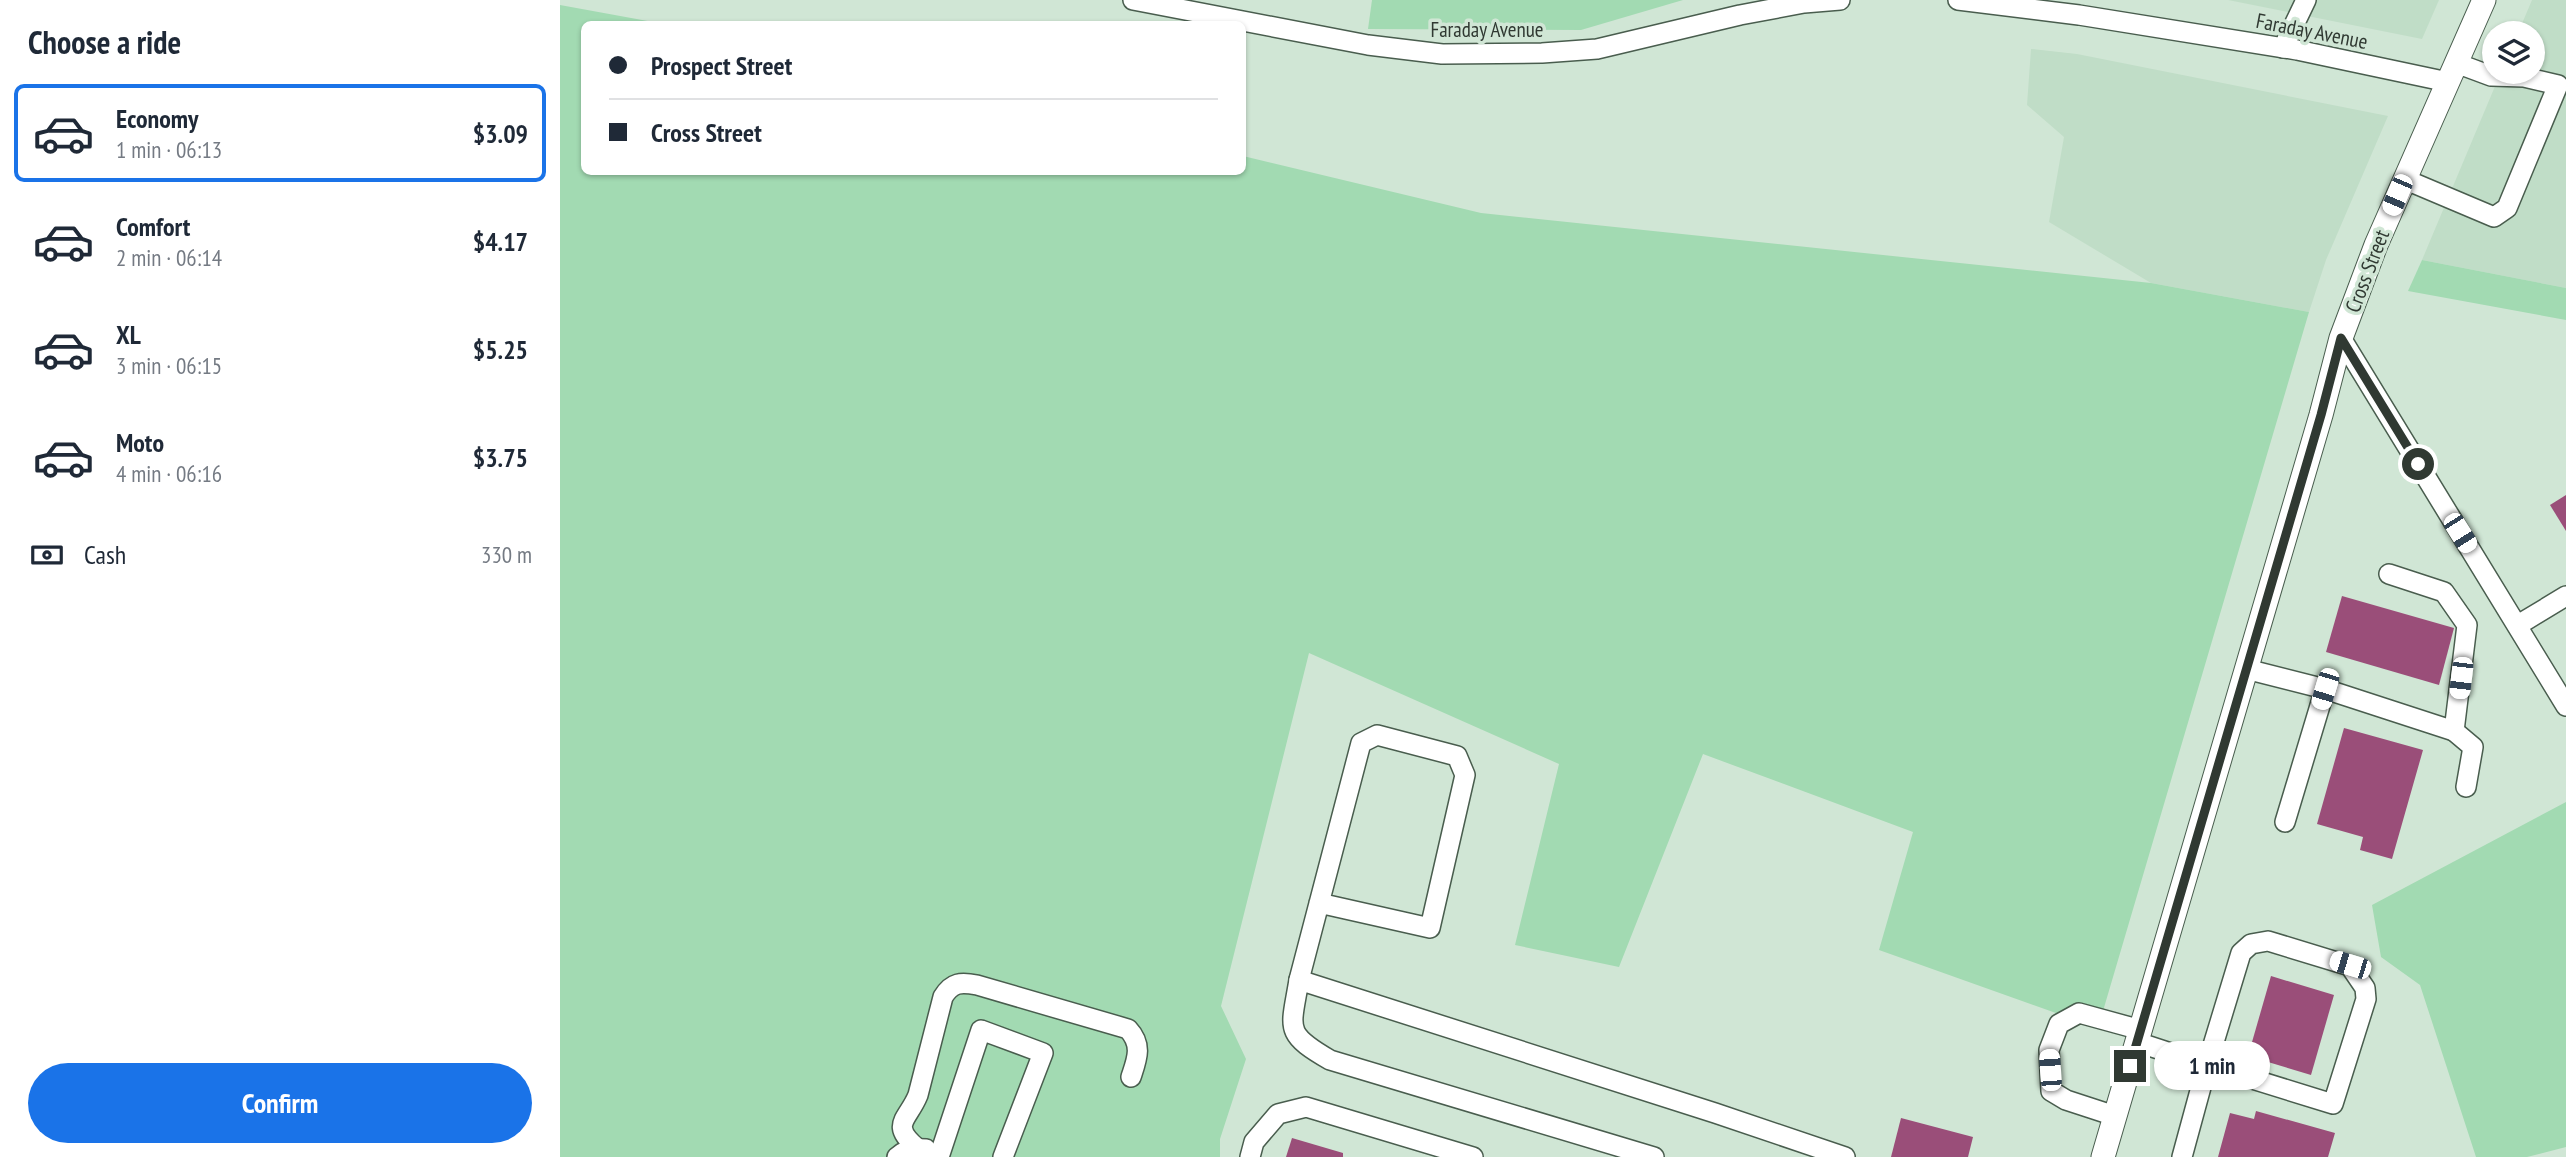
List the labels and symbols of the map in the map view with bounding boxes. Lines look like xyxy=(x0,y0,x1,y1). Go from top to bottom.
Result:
street label: Faraday Avenue xyxy=(2254,7,2370,55)
street label: Faraday Avenue xyxy=(1430,16,1544,43)
car xyxy=(2380,172,2415,218)
street label: Cross Street xyxy=(2339,226,2395,316)
route start xyxy=(2402,448,2434,480)
car xyxy=(2440,510,2481,556)
car xyxy=(2449,656,2474,700)
car xyxy=(2309,666,2342,712)
car xyxy=(2327,949,2374,981)
callout: 1 min xyxy=(2154,1042,2270,1090)
car xyxy=(2039,1048,2062,1092)
route end xyxy=(2114,1050,2146,1082)

